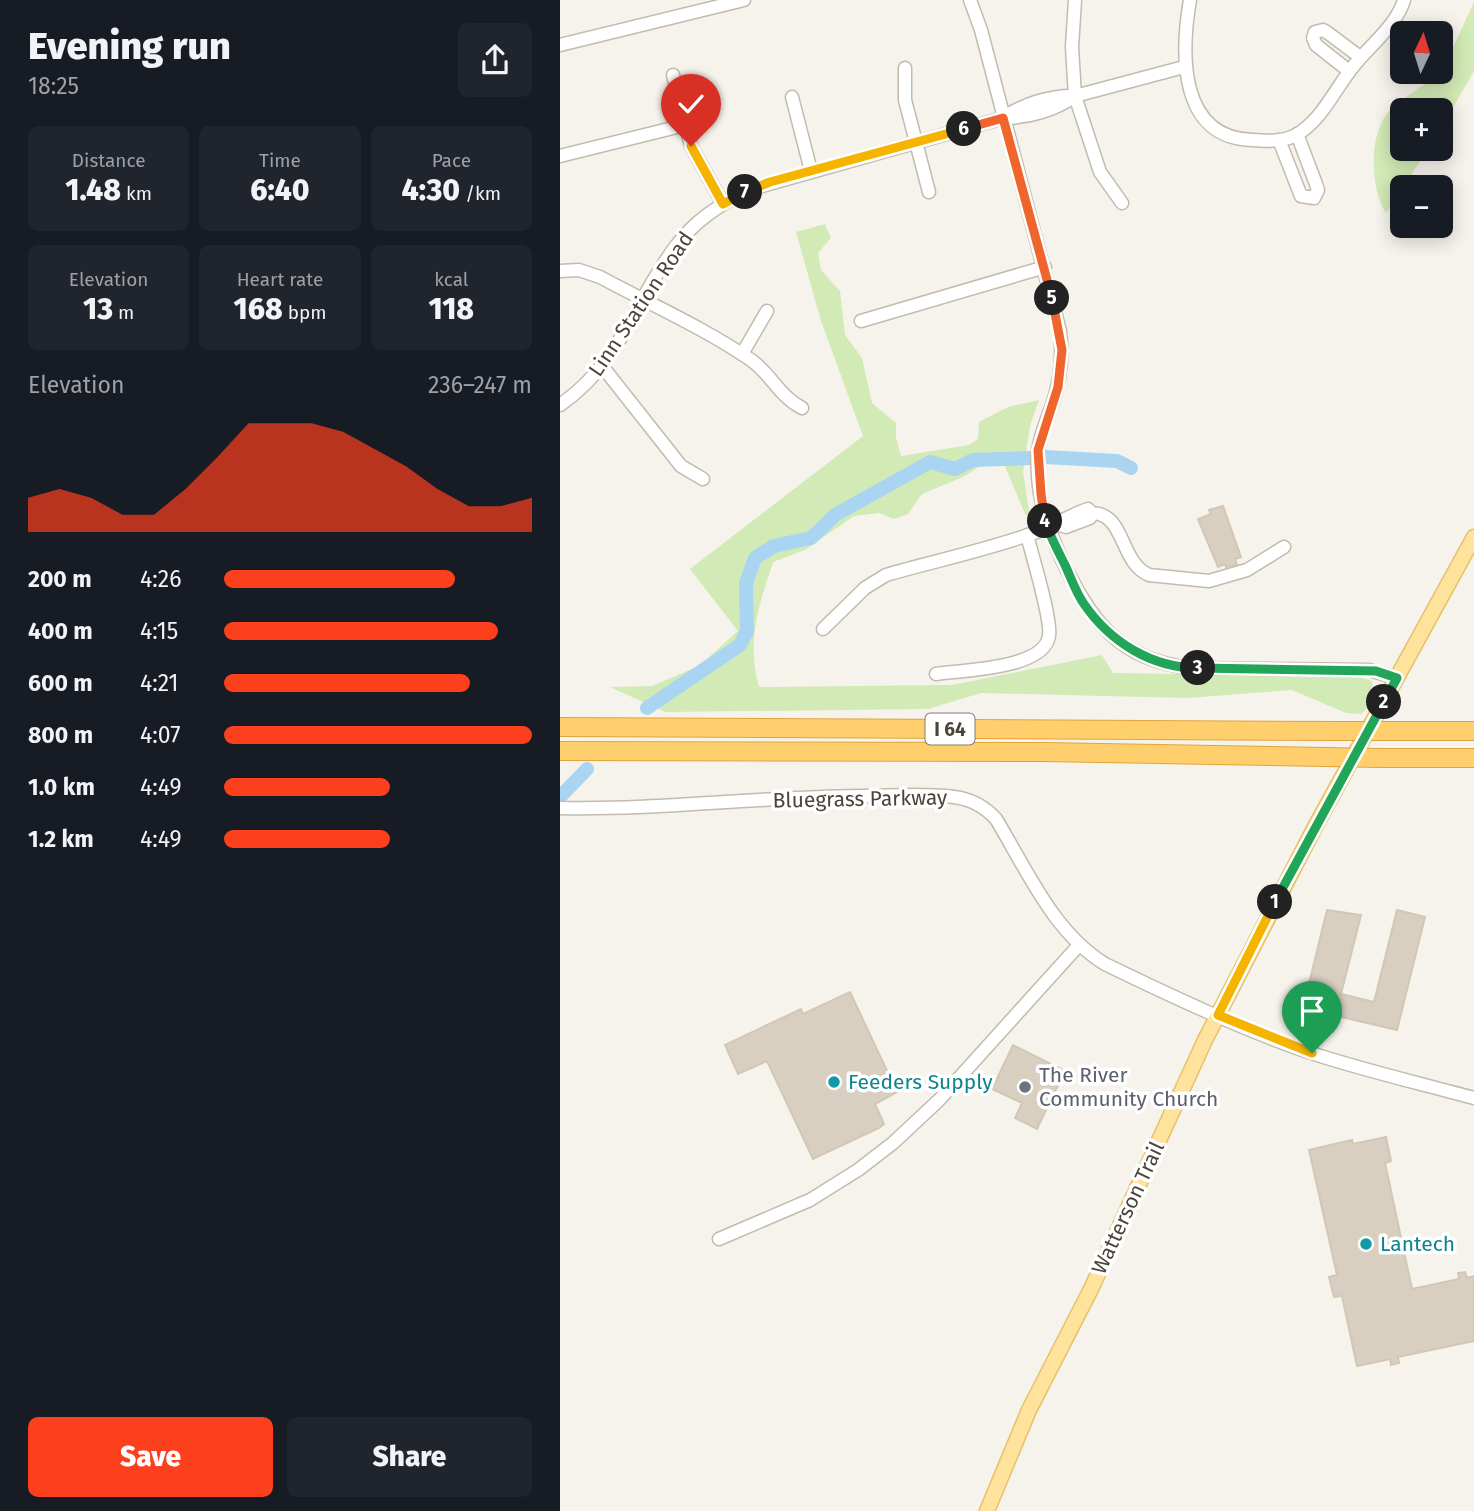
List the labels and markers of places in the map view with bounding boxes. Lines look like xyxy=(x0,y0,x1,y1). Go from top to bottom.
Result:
pin xyxy=(661,74,721,146)
pin: 6 xyxy=(946,111,982,146)
pin: 7 xyxy=(728,174,762,210)
pin: 5 xyxy=(1035,280,1070,316)
pin: 4 xyxy=(1028,504,1063,538)
pin: 3 xyxy=(1180,650,1216,686)
pin: 2 xyxy=(1366,684,1402,720)
pin: 1 xyxy=(1258,884,1292,920)
pin xyxy=(1282,981,1342,1053)
place label: The River Community Church xyxy=(1039,1062,1218,1112)
place label: Feeders Supply xyxy=(848,1069,993,1095)
marker: Feeders Supply xyxy=(826,1074,842,1090)
marker: The River Community Church xyxy=(1017,1079,1033,1095)
place label: Lantech xyxy=(1380,1231,1455,1257)
marker: Lantech xyxy=(1358,1236,1374,1252)

